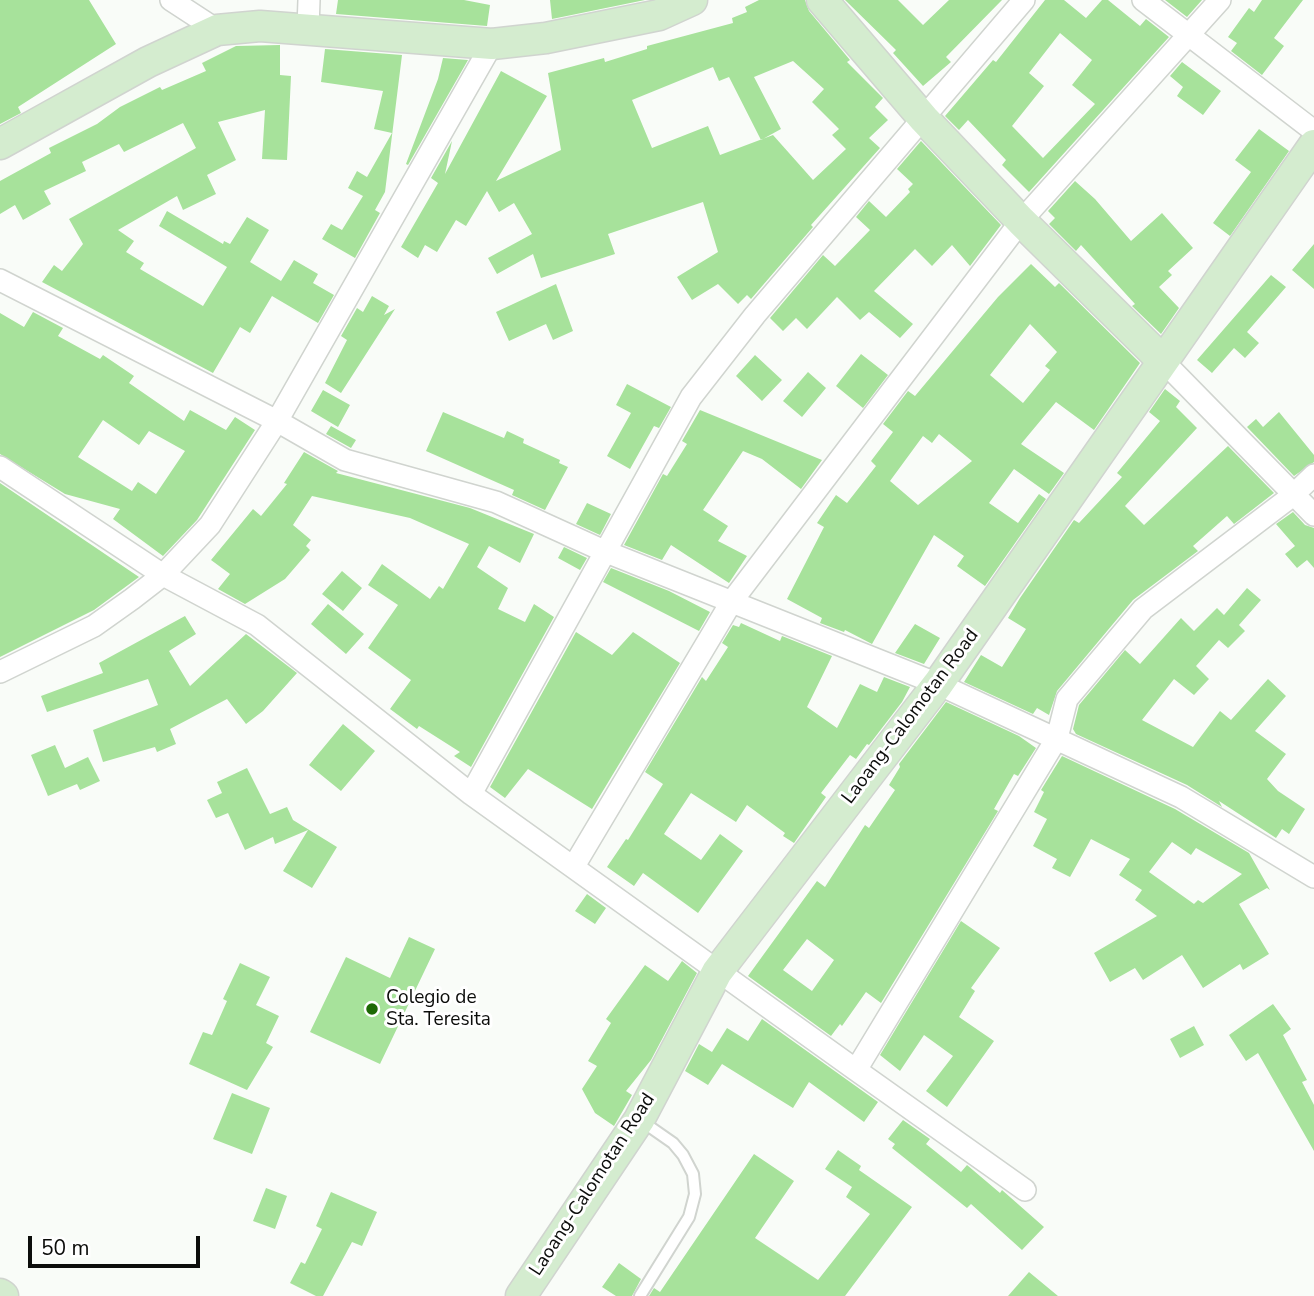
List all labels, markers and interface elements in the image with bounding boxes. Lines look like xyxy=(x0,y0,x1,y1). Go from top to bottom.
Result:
street label: Laoang-Calomotan Road xyxy=(838,625,984,809)
place label: Colegio de Sta. Teresita xyxy=(386,987,491,1031)
marker: Colegio de Sta. Teresita xyxy=(364,1001,380,1017)
street label: Laoang-Calomotan Road xyxy=(525,1089,661,1281)
scale bar xyxy=(32,1222,203,1266)
text: 50 m xyxy=(41,1234,90,1262)

